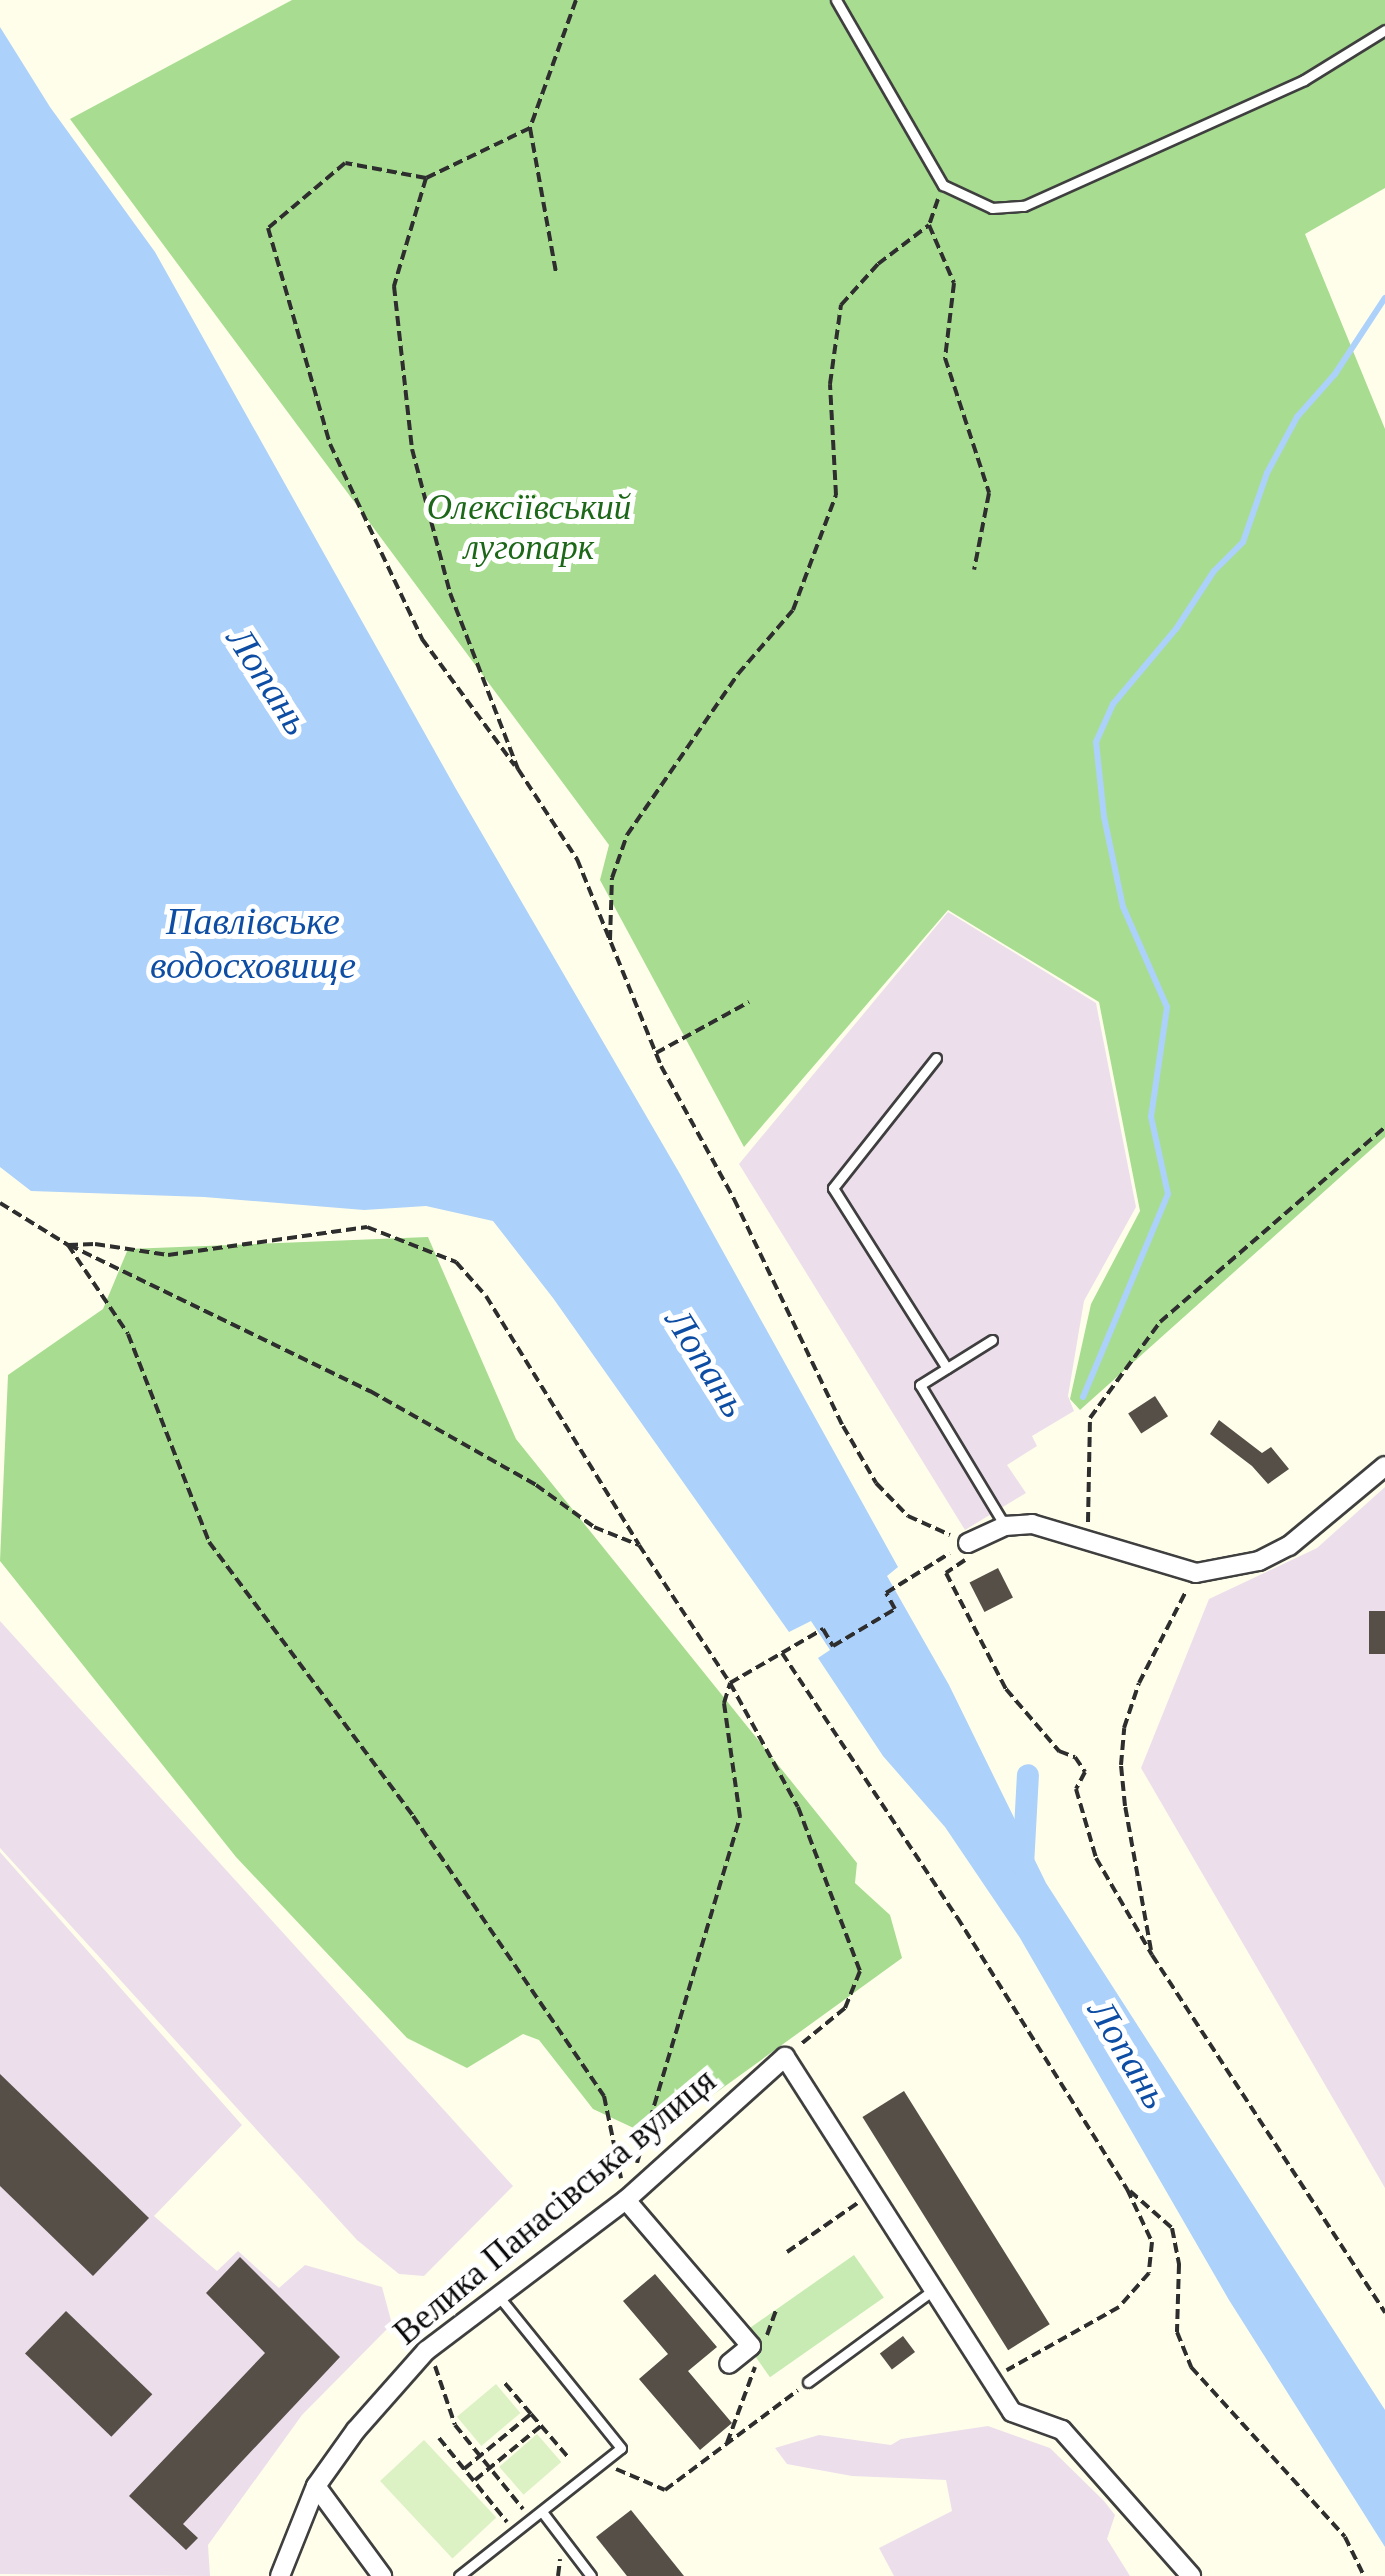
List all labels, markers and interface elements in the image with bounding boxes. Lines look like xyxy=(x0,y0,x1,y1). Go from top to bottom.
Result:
park label: Олексіївський лугопарк xyxy=(427,487,631,569)
water label: Лопань xyxy=(217,619,319,743)
water label: Павлівське водосховище xyxy=(150,899,356,988)
water label: Лопань xyxy=(655,1301,757,1425)
water label: Лопань xyxy=(1078,1991,1178,2117)
street label: Велика Панасівська вулиця xyxy=(386,2060,724,2354)

